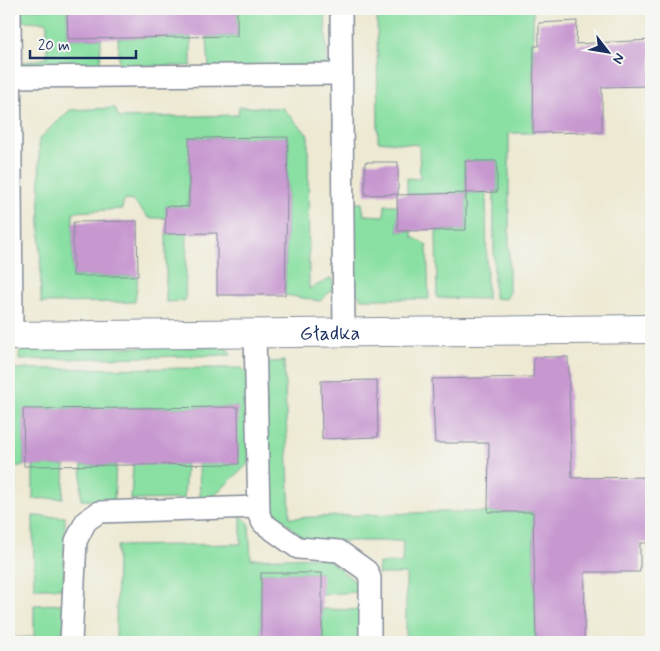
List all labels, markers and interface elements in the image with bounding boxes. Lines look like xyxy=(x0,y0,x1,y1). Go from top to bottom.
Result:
scale bar xyxy=(30,28,136,60)
north arrow xyxy=(582,28,632,78)
text: 20 m xyxy=(38,36,70,56)
text: N xyxy=(608,50,628,67)
street label: Gładka xyxy=(300,320,360,348)

